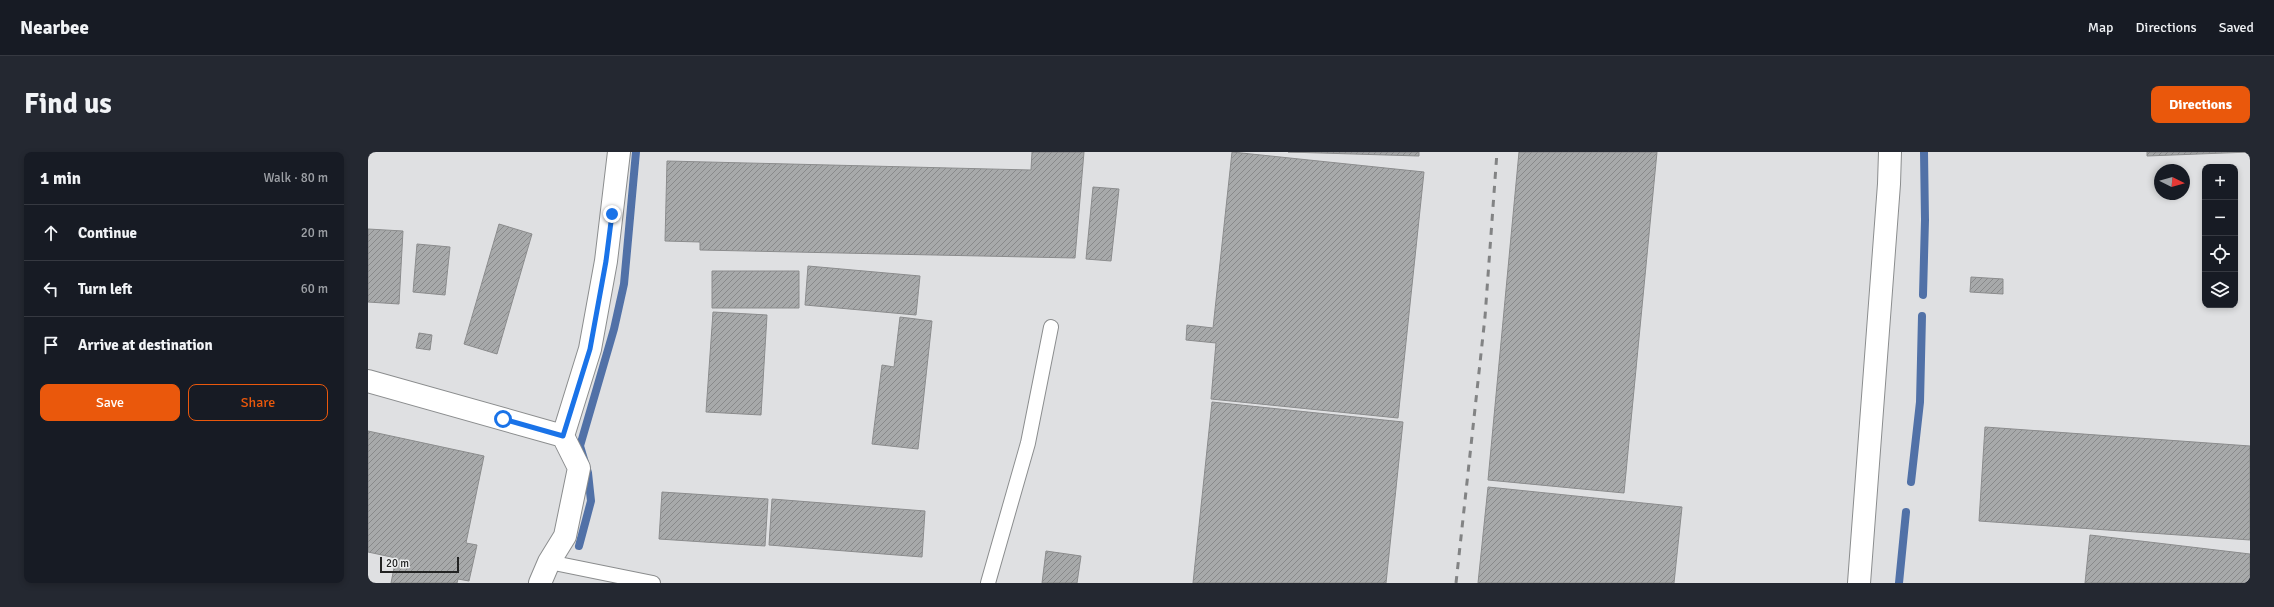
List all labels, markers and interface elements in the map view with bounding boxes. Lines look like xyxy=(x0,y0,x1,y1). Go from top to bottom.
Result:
text: Nearbee xyxy=(20,16,89,40)
text: Map xyxy=(2088,19,2114,36)
text: Directions xyxy=(2136,19,2197,36)
text: Saved xyxy=(2219,19,2254,36)
button: Directions xyxy=(2151,86,2250,123)
text: Find us xyxy=(24,87,112,121)
north arrow xyxy=(2154,164,2190,200)
map controls xyxy=(2202,164,2238,308)
button: + xyxy=(2202,164,2238,200)
text: 1 min xyxy=(40,168,81,189)
text: Walk · 80 m xyxy=(264,170,328,186)
button: − xyxy=(2202,200,2238,236)
route end xyxy=(603,205,621,223)
icon: ahead xyxy=(40,222,62,244)
text: Continue xyxy=(78,224,137,242)
text: 20 m xyxy=(301,225,328,241)
button: locate xyxy=(2202,236,2238,272)
button: layers xyxy=(2202,272,2238,308)
icon: left xyxy=(40,278,62,300)
text: Turn left xyxy=(78,280,132,298)
text: 60 m xyxy=(301,281,328,297)
icon: arrive xyxy=(40,334,62,356)
text: Arrive at destination xyxy=(78,336,213,354)
button: Save xyxy=(40,384,180,421)
button: Share xyxy=(188,384,328,421)
route start xyxy=(494,410,512,428)
scale bar xyxy=(380,555,459,574)
text: 20 m xyxy=(386,557,409,570)

